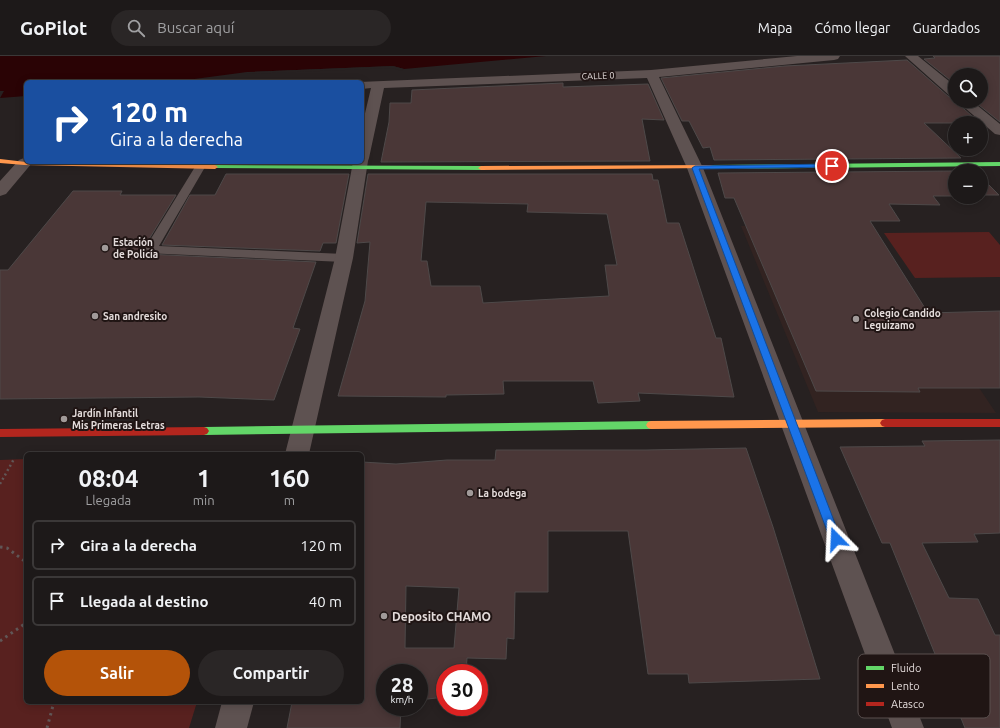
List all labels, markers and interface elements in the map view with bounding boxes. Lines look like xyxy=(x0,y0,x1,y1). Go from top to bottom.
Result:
search box xyxy=(111,10,391,46)
text: GoPilot xyxy=(20,17,87,39)
icon: search xyxy=(125,17,147,39)
text: Buscar aquí xyxy=(157,19,234,36)
text: Mapa xyxy=(758,20,793,36)
text: Cómo llegar xyxy=(815,20,890,36)
text: Guardados xyxy=(912,20,980,36)
map controls xyxy=(948,68,988,204)
button: search xyxy=(948,68,988,108)
street label: CALLE 0 xyxy=(581,70,615,82)
icon: right xyxy=(44,96,96,148)
text: 120 m xyxy=(110,96,188,127)
button: + xyxy=(948,116,988,156)
text: Gira a la derecha xyxy=(110,129,243,149)
pin xyxy=(815,149,849,183)
icon: arrive xyxy=(821,155,843,177)
button: − xyxy=(948,164,988,204)
place label: Estación de Policía xyxy=(113,237,158,260)
marker: Estación de Policía xyxy=(100,243,110,253)
place label: Colegio Candido Leguizamo xyxy=(864,308,941,331)
marker: San andresito xyxy=(90,311,100,321)
place label: San andresito xyxy=(103,311,167,322)
marker: Colegio Candido Leguizamo xyxy=(851,314,861,324)
place label: Jardín Infantil Mis Primeras Letras xyxy=(72,407,165,431)
marker: Jardín Infantil Mis Primeras Letras xyxy=(59,414,69,424)
text: 08:04 xyxy=(78,465,138,492)
text: 1 xyxy=(197,465,210,492)
text: 160 xyxy=(269,465,310,492)
marker: La bodega xyxy=(465,488,475,498)
place label: La bodega xyxy=(478,488,526,499)
text: Llegada xyxy=(86,493,131,507)
text: min xyxy=(193,493,215,507)
text: m xyxy=(284,493,295,507)
position arrow xyxy=(815,518,857,560)
icon: right xyxy=(46,534,68,556)
text: Gira a la derecha xyxy=(80,537,197,554)
text: 120 m xyxy=(300,537,342,554)
icon: arrive xyxy=(46,590,68,612)
text: Llegada al destino xyxy=(80,593,209,610)
text: 40 m xyxy=(309,593,342,610)
place label: Deposito CHAMO xyxy=(392,610,491,623)
marker: Deposito CHAMO xyxy=(379,611,389,621)
button: Salir xyxy=(44,650,190,696)
button: Compartir xyxy=(198,650,344,696)
legend xyxy=(858,654,990,718)
text: Fluido xyxy=(891,662,922,674)
speed limit sign: 30 xyxy=(436,664,488,716)
text: 28 xyxy=(391,673,413,696)
text: Lento xyxy=(891,680,920,692)
text: km/h xyxy=(390,694,414,705)
text: Atasco xyxy=(891,698,924,710)

